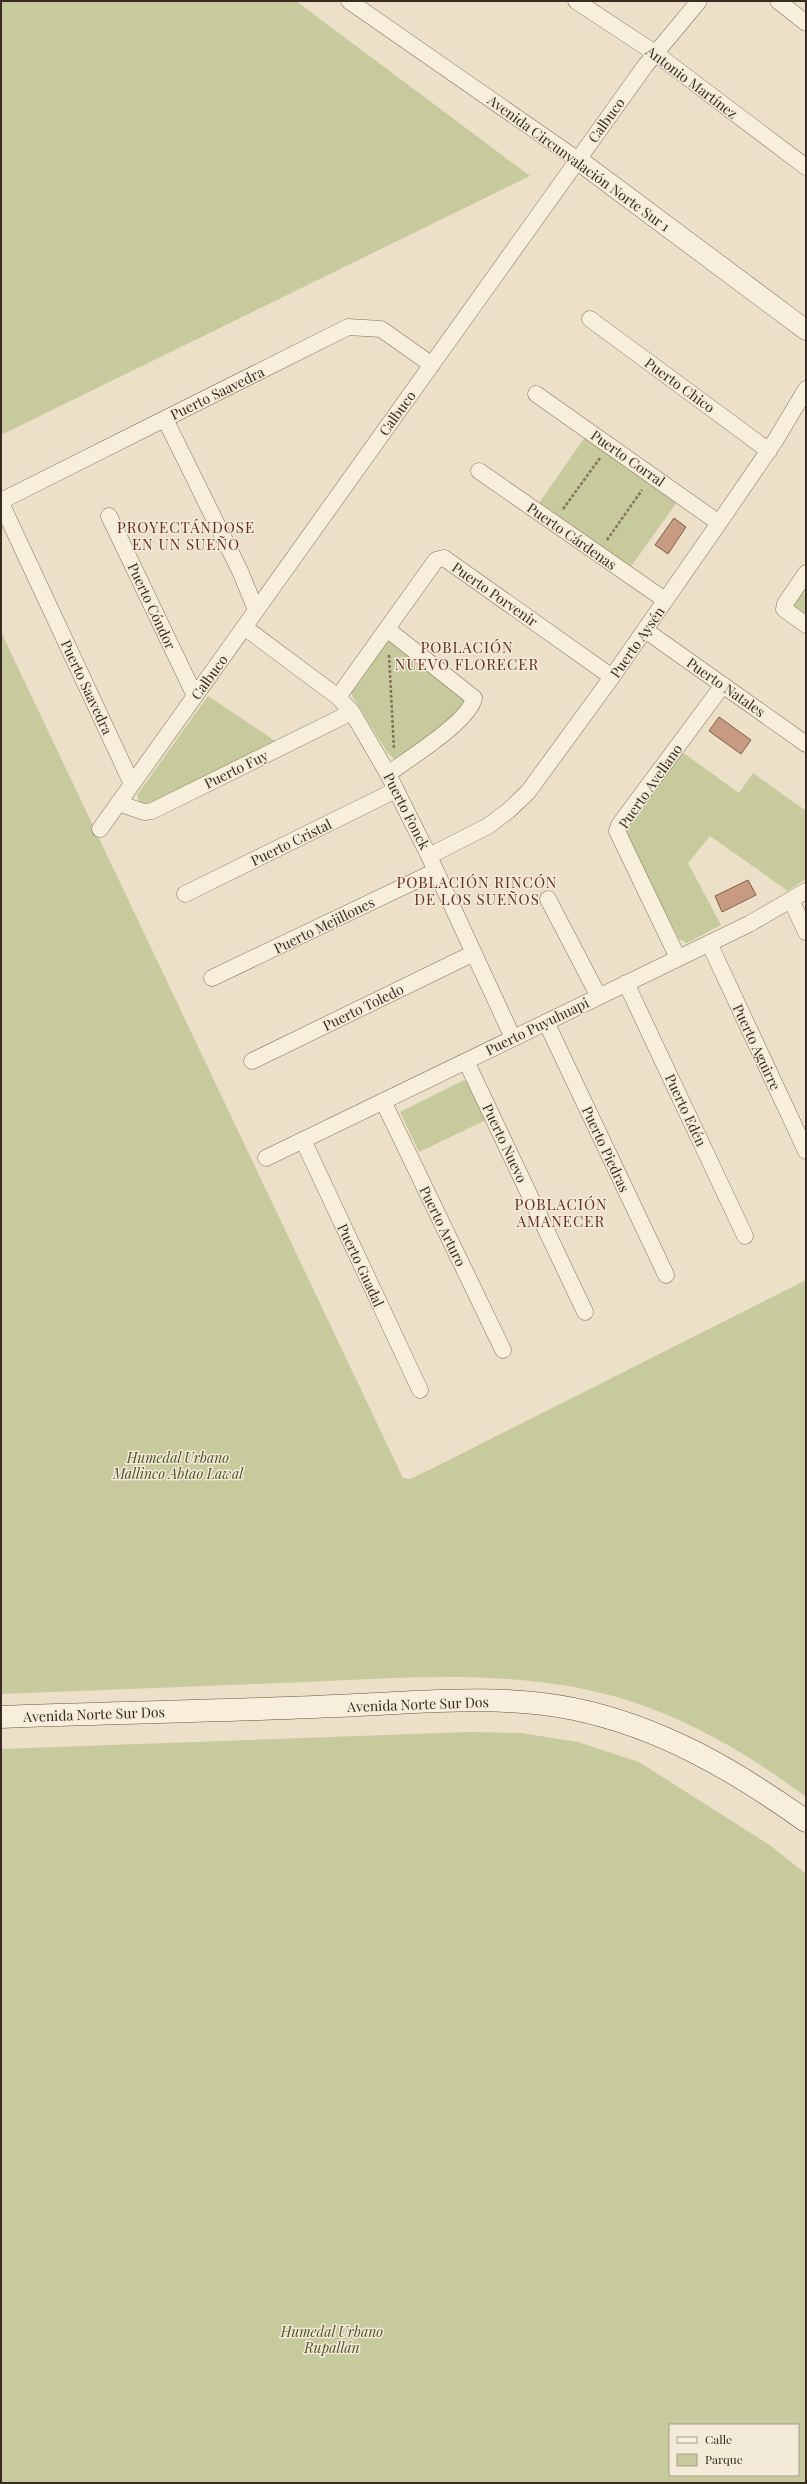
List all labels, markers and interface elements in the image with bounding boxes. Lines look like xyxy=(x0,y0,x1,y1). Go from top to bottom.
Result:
street label: Antonio Martínez xyxy=(642,41,742,123)
street label: Avenida Circunvalación Norte Sur 1 xyxy=(483,90,674,236)
street label: Calbuco xyxy=(583,93,629,146)
street label: Puerto Chico xyxy=(641,353,719,417)
street label: Puerto Saavedra xyxy=(167,362,267,424)
street label: Calbuco xyxy=(374,386,420,439)
street label: Puerto Corral xyxy=(587,425,669,491)
street label: Puerto Cárdenas xyxy=(523,498,621,574)
district label: PROYECTÁNDOSE EN UN SUEÑO xyxy=(117,517,255,554)
street label: Puerto Porvenir xyxy=(449,557,542,631)
street label: Puerto Cóndor xyxy=(124,560,181,653)
street label: Puerto Aysén xyxy=(605,602,669,681)
street label: Puerto Saavedra xyxy=(57,637,117,737)
district label: POBLACIÓN NUEVO FLORECER xyxy=(395,637,539,674)
street label: Calbuco xyxy=(186,650,232,703)
street label: Puerto Natales xyxy=(683,653,769,721)
street label: Puerto Avellano xyxy=(614,740,686,832)
street label: Puerto Fuy xyxy=(201,745,271,793)
street label: Puerto Fonck xyxy=(379,769,435,853)
street label: Puerto Cristal xyxy=(247,814,335,870)
district label: POBLACIÓN RINCÓN DE LOS SUEÑOS xyxy=(397,872,557,909)
street label: Puerto Mejillones xyxy=(270,892,378,958)
street label: Puerto Toledo xyxy=(319,979,407,1035)
street label: Puerto Puyuhuapi xyxy=(482,993,592,1059)
street label: Puerto Aguirre xyxy=(729,1001,785,1093)
street label: Puerto Edén xyxy=(661,1071,711,1150)
street label: Puerto Nuevo xyxy=(478,1100,532,1186)
street label: Puerto Piedras xyxy=(578,1103,634,1195)
street label: Puerto Arturo xyxy=(415,1183,471,1270)
district label: POBLACIÓN AMANECER xyxy=(514,1194,608,1231)
street label: Puerto Guadal xyxy=(333,1220,389,1310)
park label: Humedal Urbano Mallinco Abtao Lawal xyxy=(112,1448,244,1483)
street label: Avenida Norte Sur Dos xyxy=(346,1692,489,1716)
street label: Avenida Norte Sur Dos xyxy=(22,1702,165,1726)
park label: Humedal Urbano Rupallán xyxy=(280,2322,383,2357)
legend xyxy=(669,2424,799,2476)
text: Calle xyxy=(705,2431,732,2447)
text: Parque xyxy=(705,2451,743,2467)

